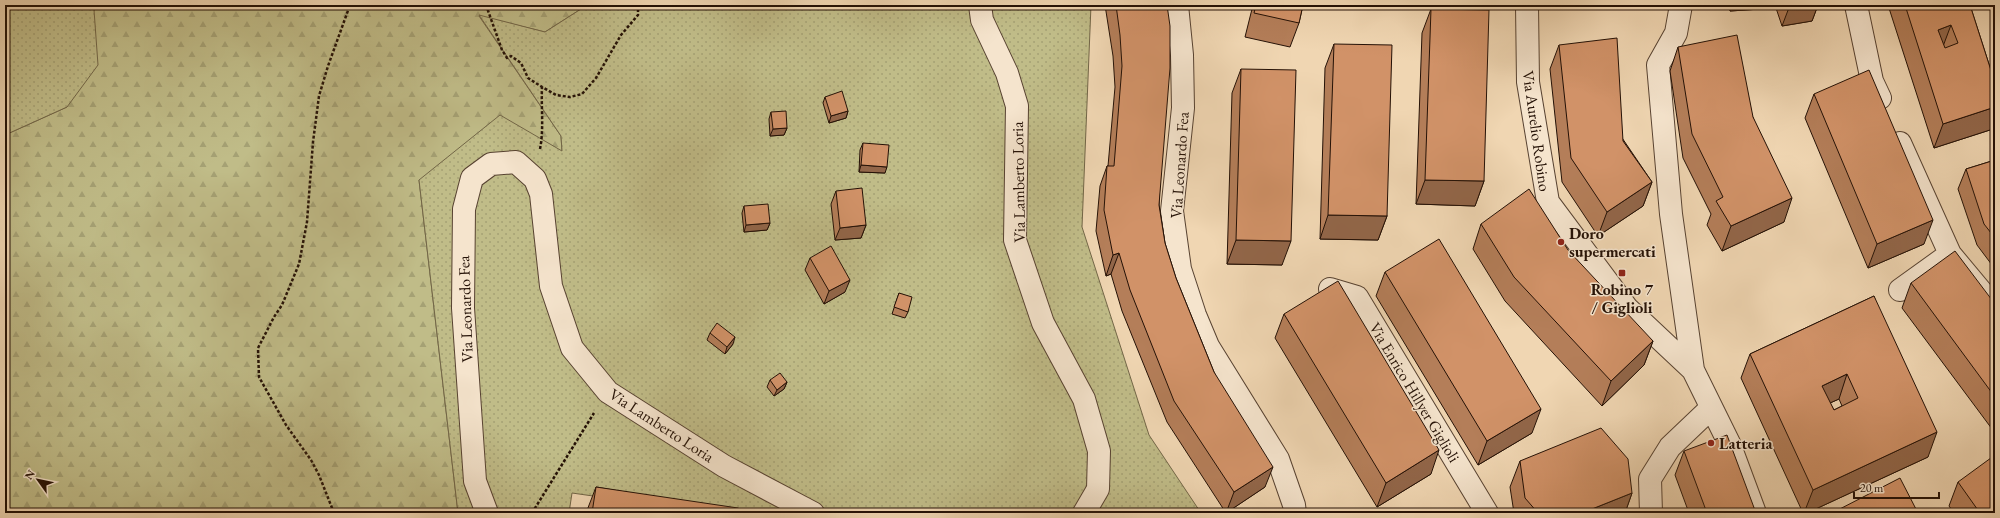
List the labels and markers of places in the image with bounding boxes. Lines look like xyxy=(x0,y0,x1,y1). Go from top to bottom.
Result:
place label: Doro supermercati xyxy=(1569,223,1656,262)
marker: Doro supermercati xyxy=(1556,237,1566,247)
marker: Robino 7 / Giglioli xyxy=(1617,268,1627,278)
place label: Robino 7 / Giglioli xyxy=(1591,279,1654,318)
place label: Latteria xyxy=(1719,433,1773,454)
marker: Latteria xyxy=(1706,438,1716,448)

